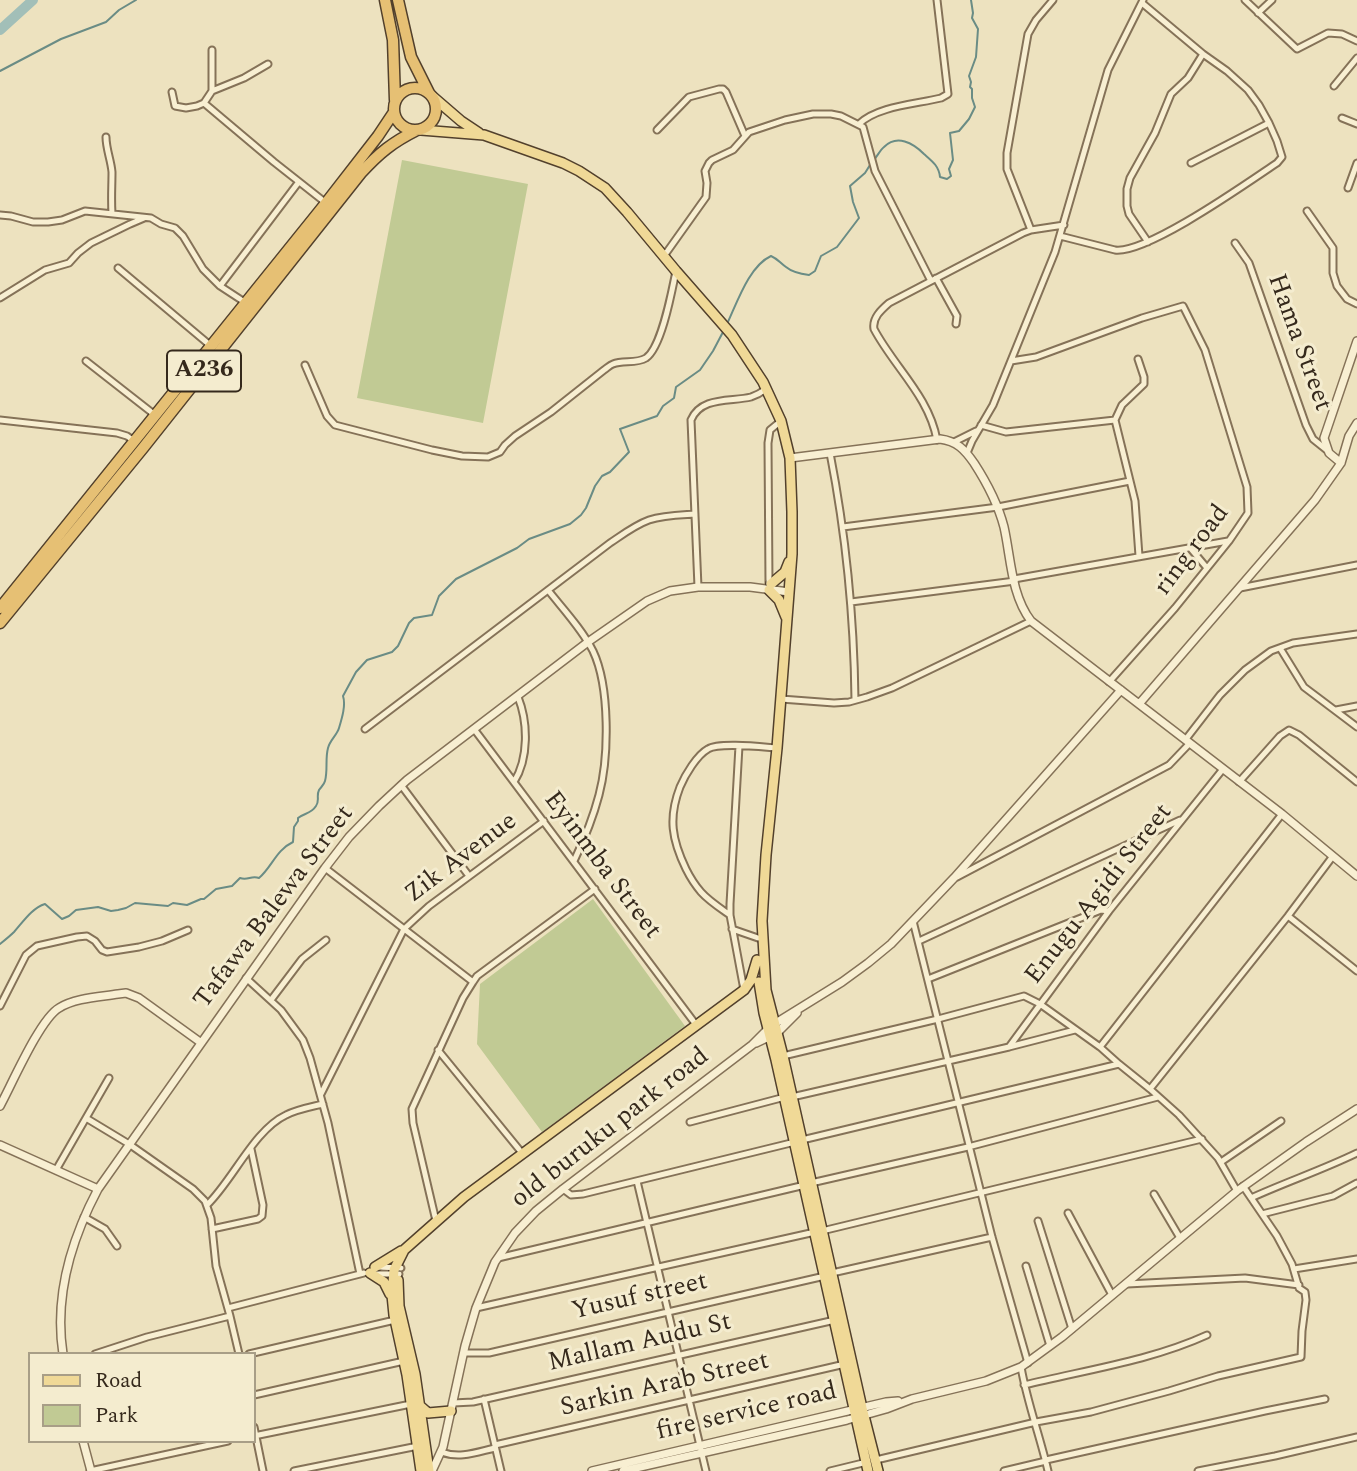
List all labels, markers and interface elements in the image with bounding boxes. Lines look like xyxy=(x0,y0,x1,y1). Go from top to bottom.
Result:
street label: Hama Street xyxy=(1259,270,1337,416)
road number: A236 xyxy=(167,350,241,392)
street label: ring road xyxy=(1149,499,1237,603)
street label: Eyinmba Street xyxy=(535,786,667,946)
street label: Enugu Agidi Street xyxy=(1020,798,1180,992)
street label: Tafawa Balewa Street xyxy=(188,800,362,1016)
street label: Zik Avenue xyxy=(400,807,524,911)
street label: old buruku park road xyxy=(506,1042,716,1216)
street label: Yusuf street xyxy=(569,1267,711,1329)
street label: Mallam Audu St xyxy=(545,1308,735,1380)
street label: Sarkin Arab Street xyxy=(558,1347,772,1425)
legend xyxy=(28,1352,256,1443)
text: Road xyxy=(95,1365,142,1397)
street label: fire service road xyxy=(654,1377,840,1449)
text: Park xyxy=(95,1400,138,1432)

